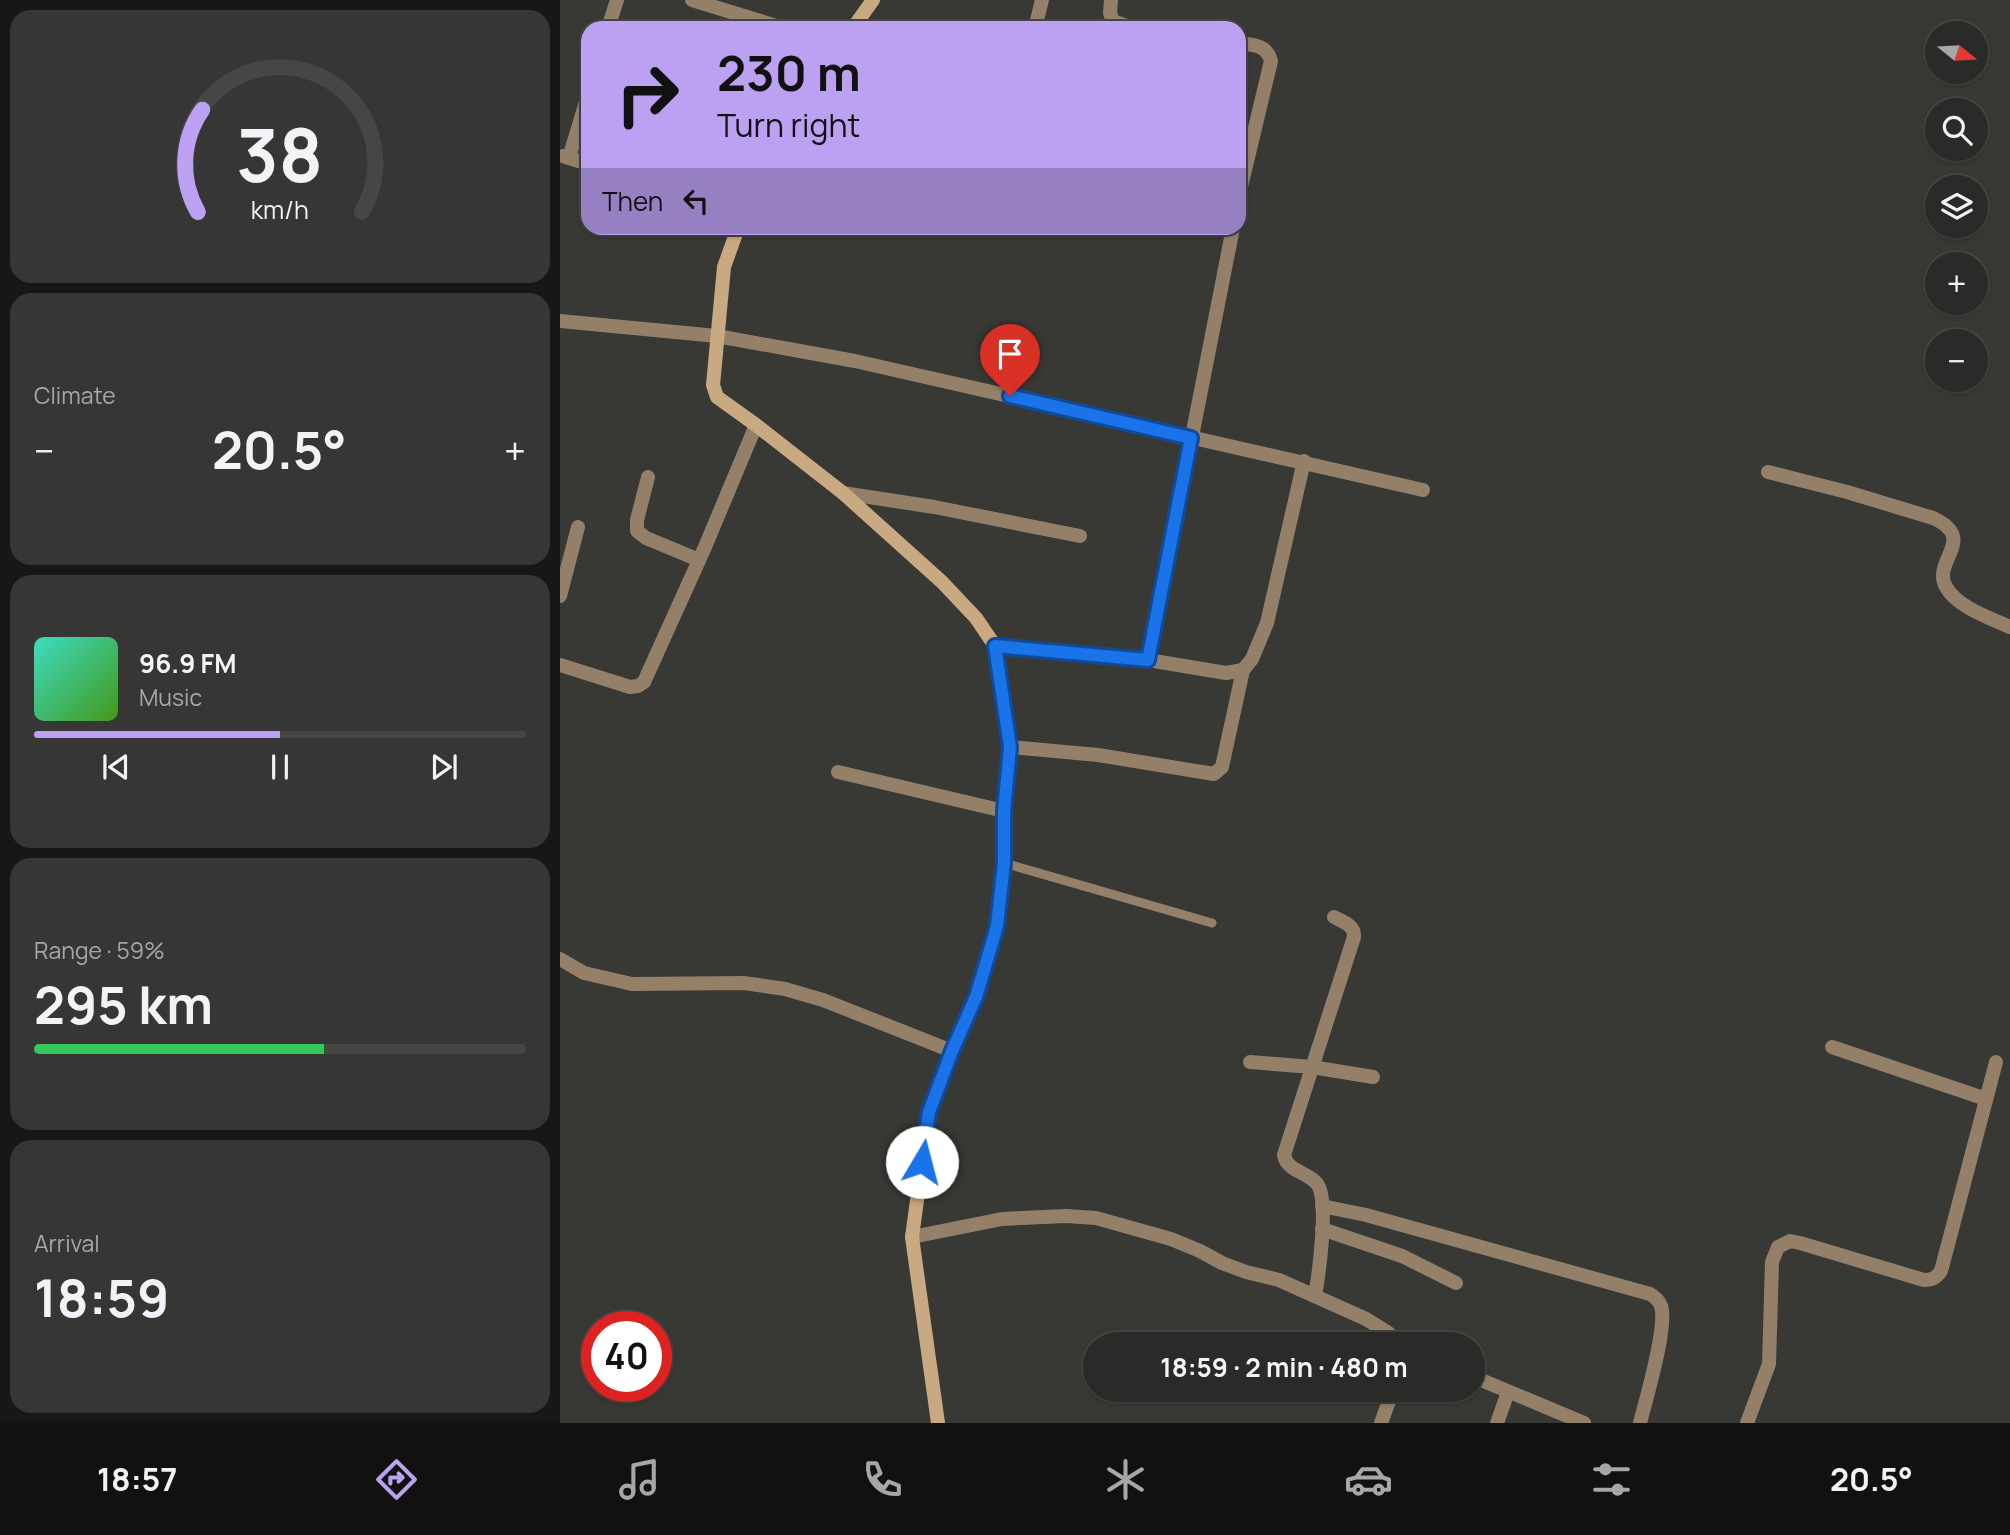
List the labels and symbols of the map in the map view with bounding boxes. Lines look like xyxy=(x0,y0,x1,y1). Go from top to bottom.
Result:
north arrow xyxy=(1925,21,1988,84)
pin xyxy=(980,324,1040,396)
position arrow xyxy=(885,1125,959,1199)
speed limit sign: 40 xyxy=(581,1311,672,1402)

